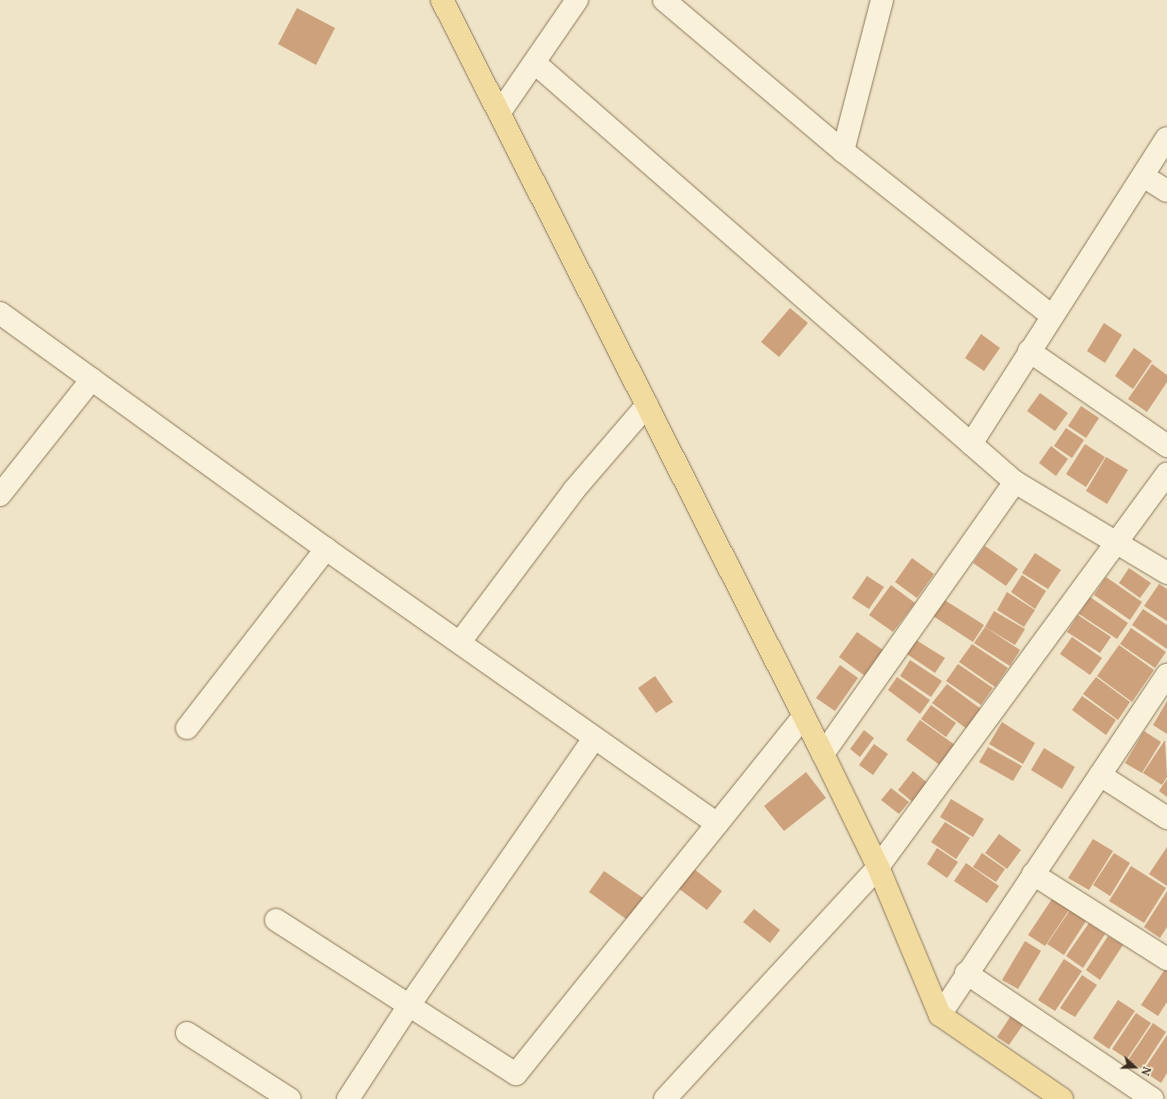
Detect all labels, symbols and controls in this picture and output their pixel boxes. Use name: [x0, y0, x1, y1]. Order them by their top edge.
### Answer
north arrow: [1115, 1047, 1155, 1087]
text: N: [1138, 1065, 1155, 1078]

